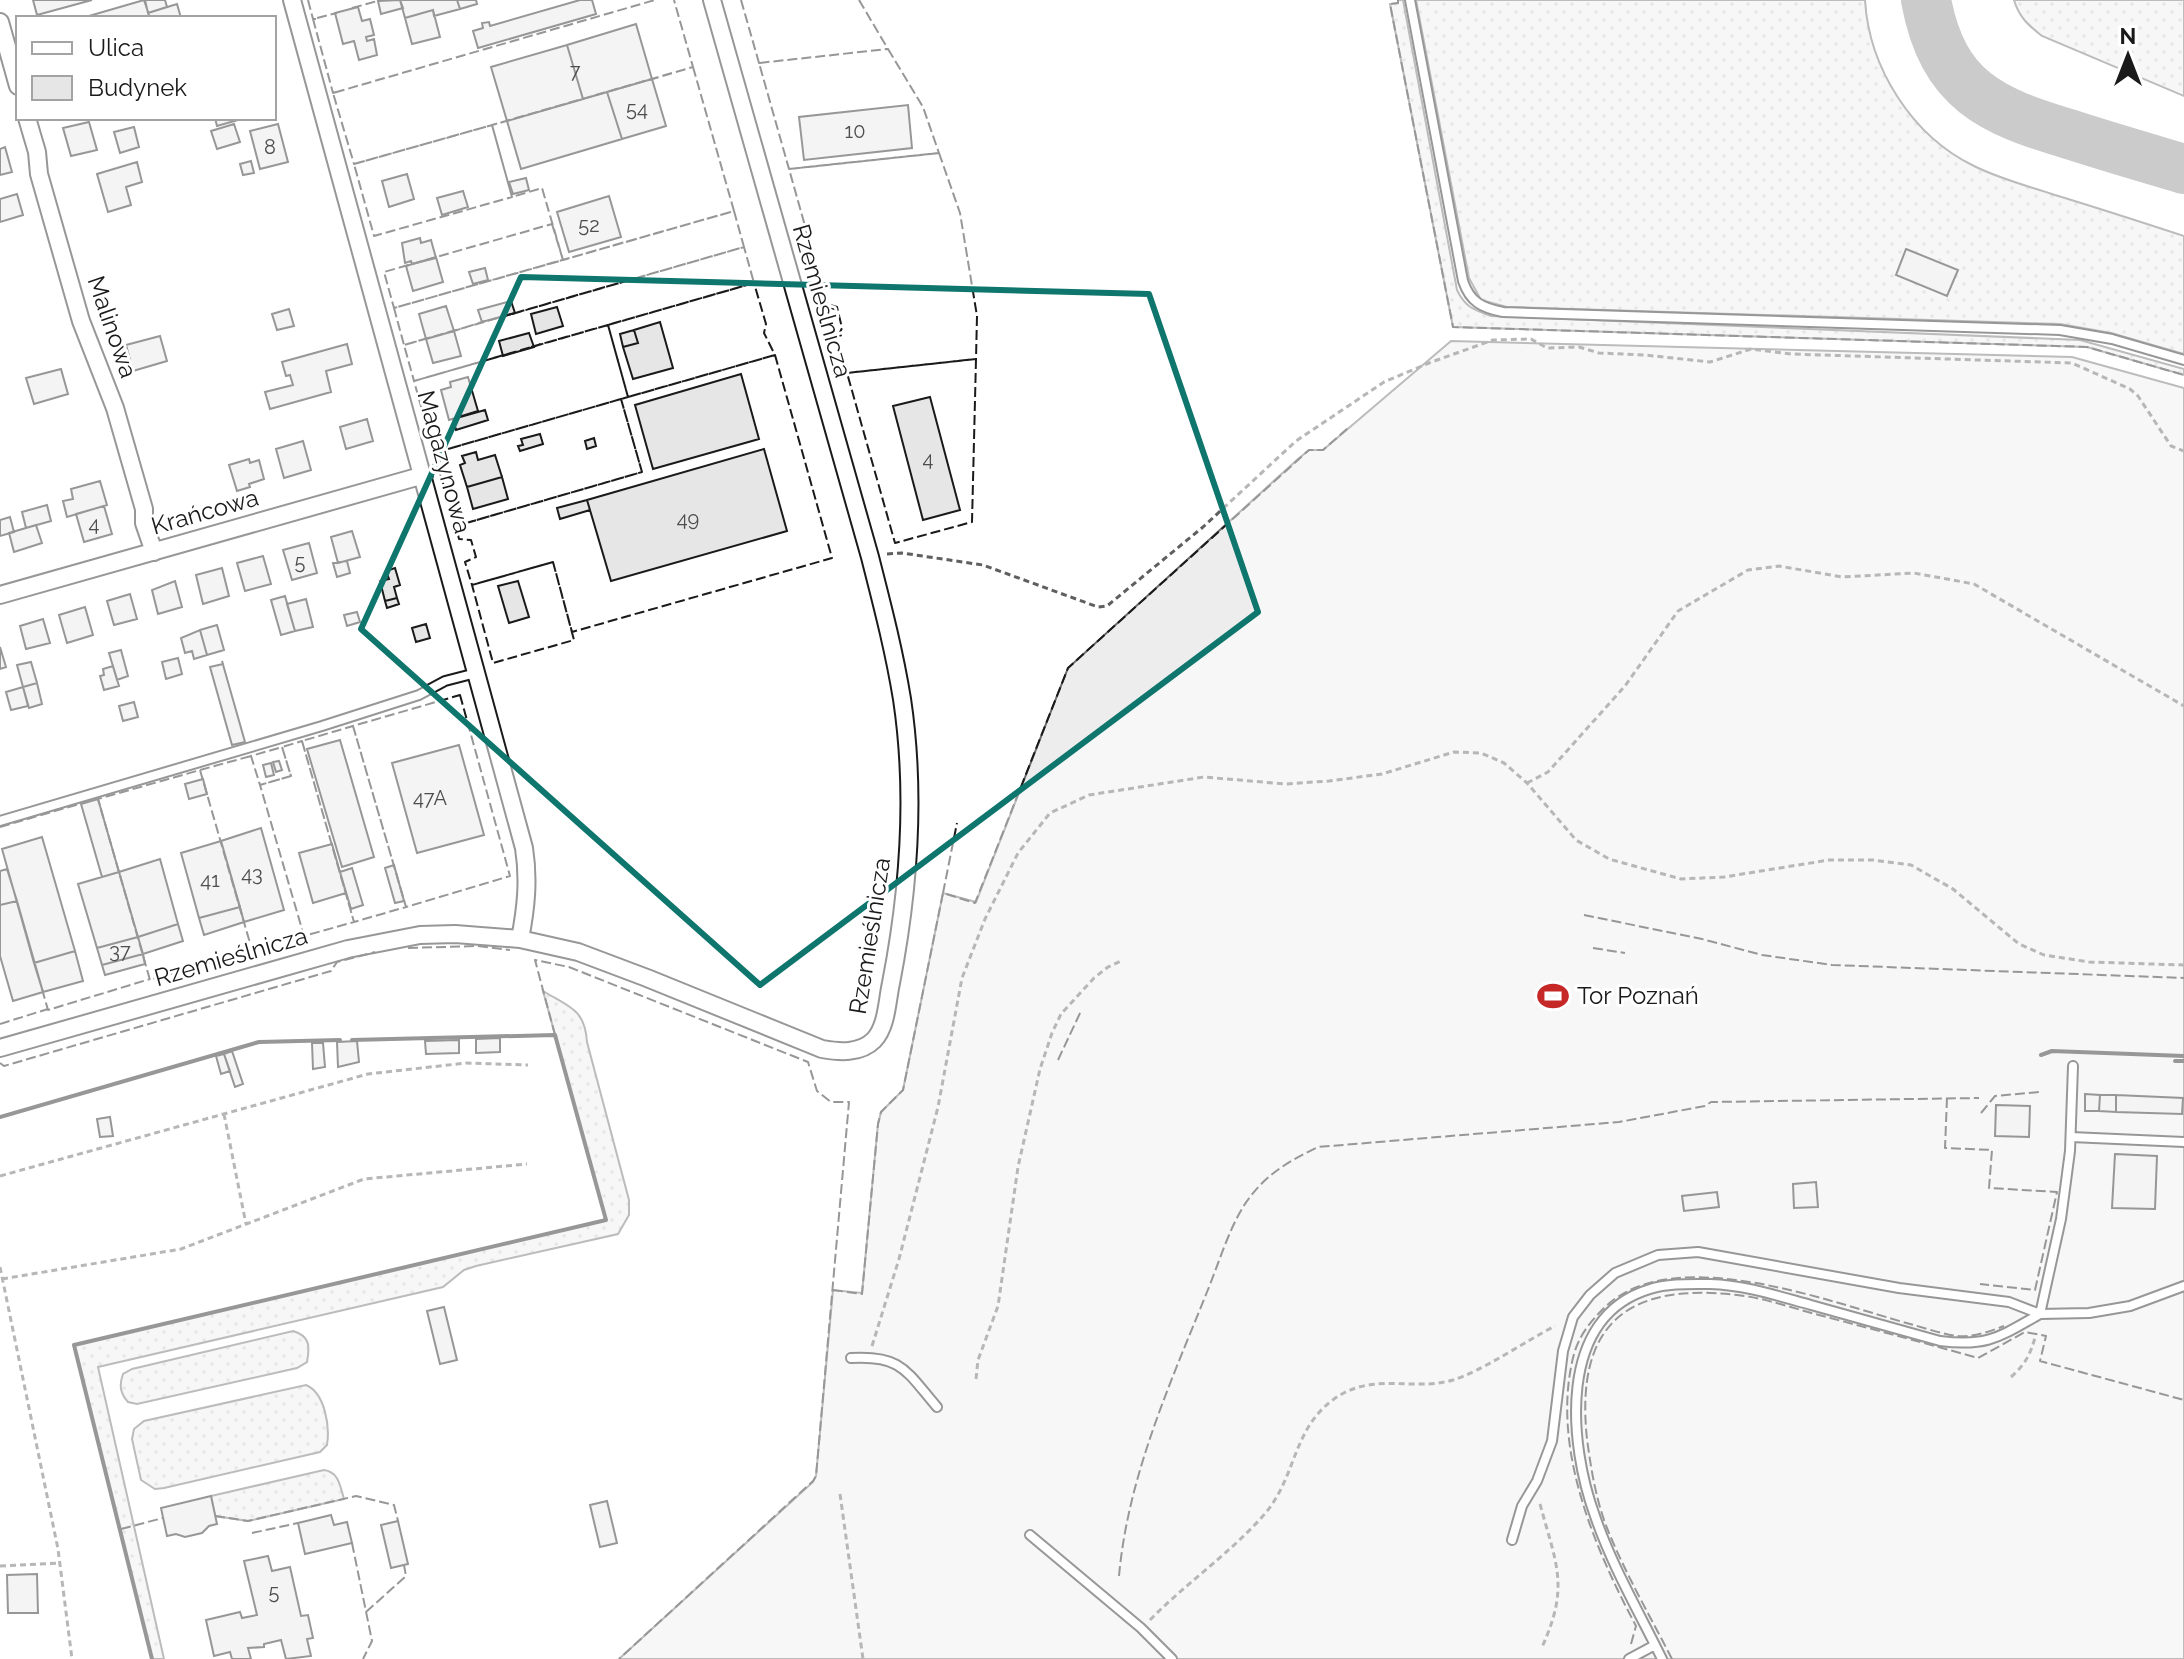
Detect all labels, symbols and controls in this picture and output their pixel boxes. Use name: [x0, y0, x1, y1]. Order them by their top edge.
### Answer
legend: [16, 16, 276, 120]
north arrow: [2088, 16, 2168, 96]
text: N: [2120, 23, 2136, 49]
text: Ulica: [88, 33, 144, 62]
house number: 7: [570, 59, 581, 83]
text: Budynek: [88, 73, 187, 102]
house number: 54: [626, 97, 648, 121]
house number: 10: [845, 119, 865, 143]
house number: 8: [264, 135, 276, 159]
house number: 52: [578, 213, 600, 237]
street label: Rzemieślnicza: [787, 221, 858, 381]
street label: Malinowa: [82, 272, 143, 382]
street label: Magazynowa: [411, 387, 477, 537]
house number: 4: [923, 447, 934, 471]
street label: Krańcowa: [148, 482, 262, 541]
house number: 49: [677, 507, 699, 531]
house number: 4: [89, 512, 100, 536]
house number: 5: [295, 550, 306, 574]
house number: 47A: [413, 786, 448, 810]
street label: Rzemieślnicza: [843, 856, 896, 1016]
house number: 43: [241, 862, 263, 886]
house number: 41: [200, 868, 220, 892]
street label: Rzemieślnicza: [151, 921, 311, 992]
house number: 37: [109, 939, 131, 963]
sports icon: Tor Poznań: [1536, 979, 1570, 1013]
place label: Tor Poznań: [1577, 981, 1699, 1010]
house number: 5: [269, 1580, 280, 1604]

